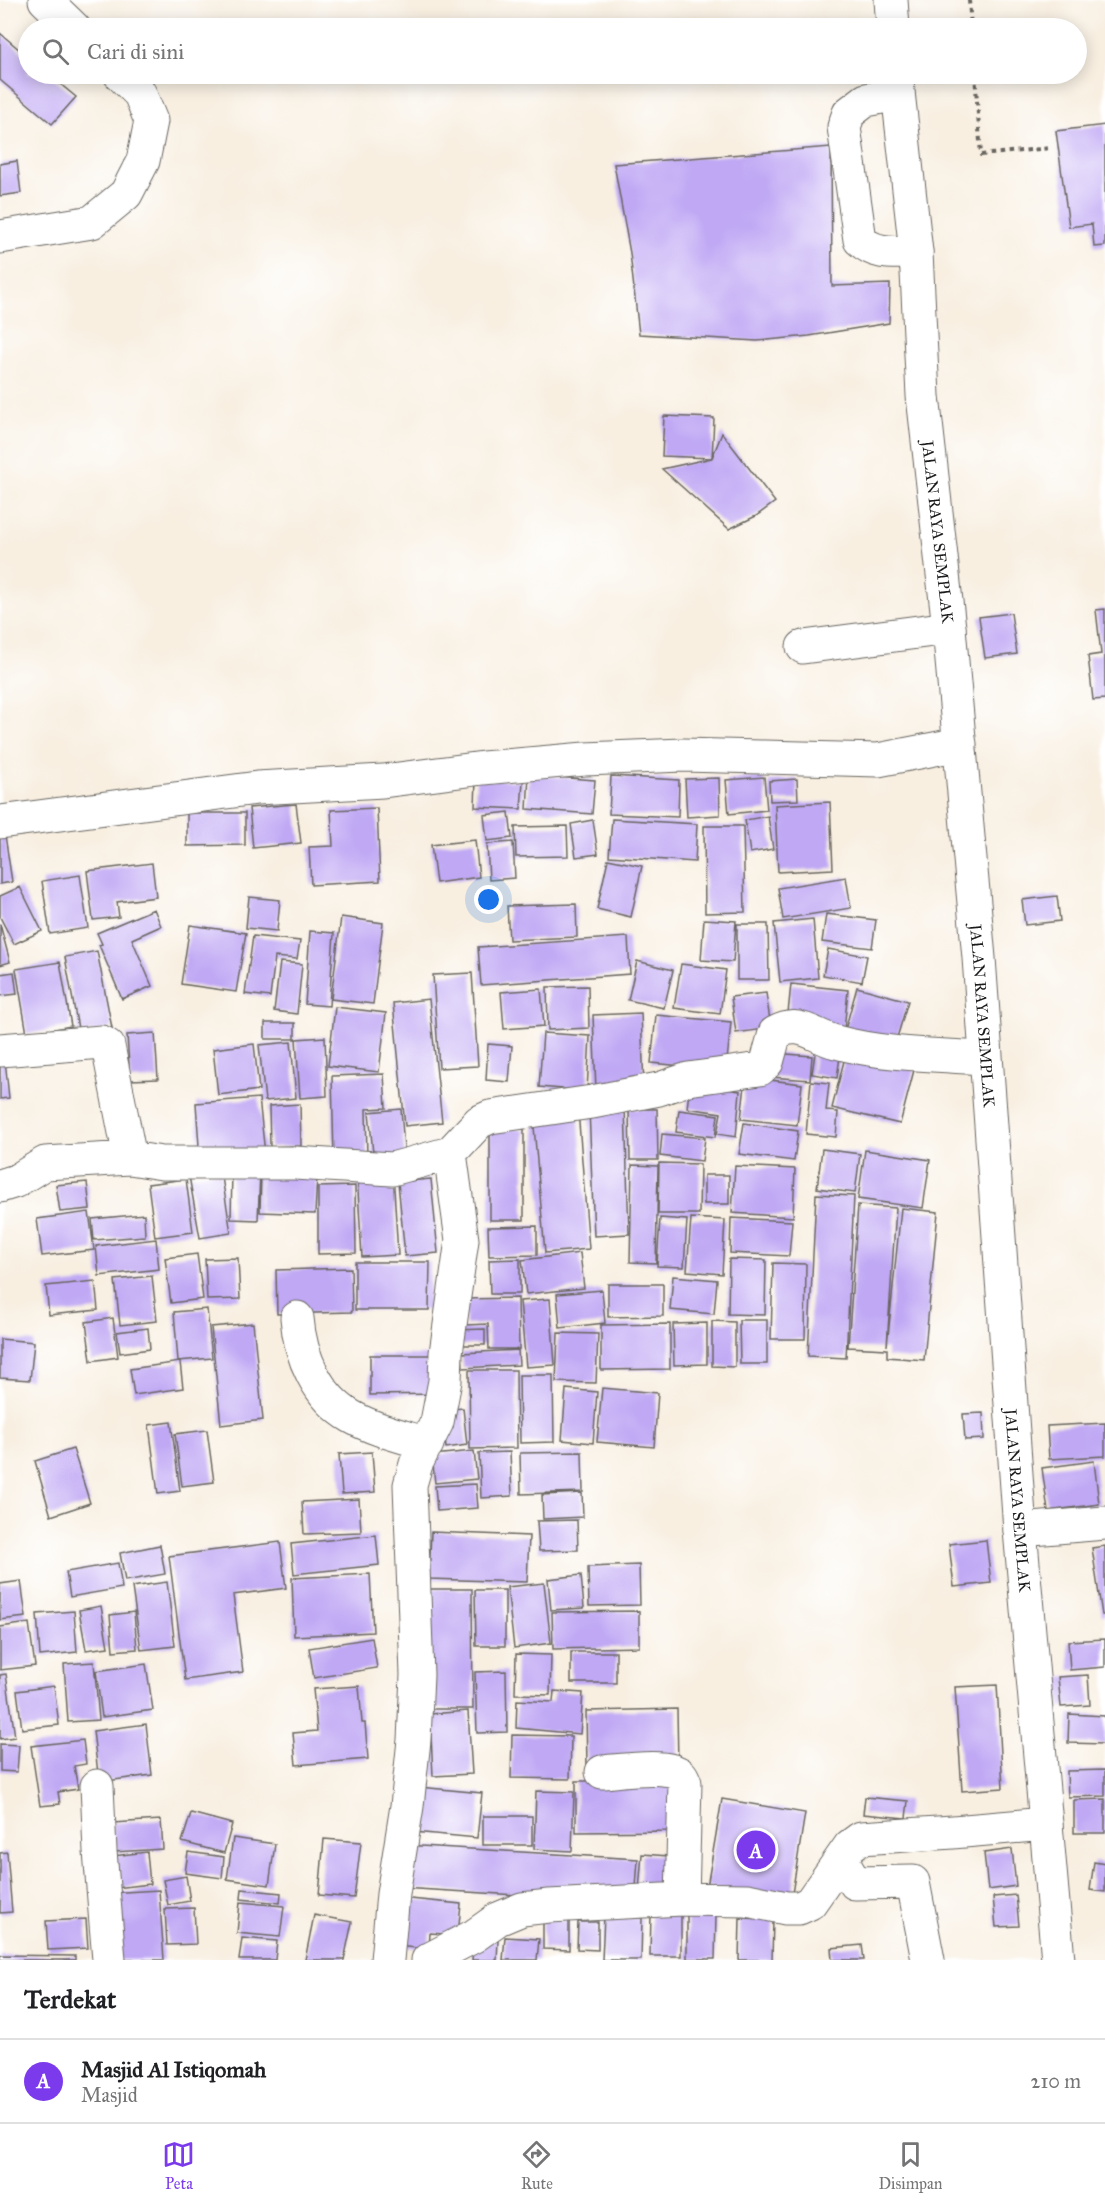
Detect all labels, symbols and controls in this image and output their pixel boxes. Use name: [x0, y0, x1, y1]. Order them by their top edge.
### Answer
search box: [18, 18, 1087, 84]
icon: search: [39, 35, 72, 68]
text: Cari di sini: [87, 38, 184, 65]
street label: JALAN RAYA SEMPLAK: [917, 438, 957, 625]
your location: [474, 885, 503, 914]
street label: JALAN RAYA SEMPLAK: [965, 921, 999, 1109]
street label: JALAN RAYA SEMPLAK: [1000, 1406, 1035, 1594]
pin: A: [736, 1828, 776, 1872]
text: Terdekat: [24, 1983, 116, 2015]
text: Masjid Al Istiqomah: [81, 2056, 266, 2083]
text: A: [37, 2069, 50, 2093]
text: 210 m: [1031, 2069, 1081, 2093]
text: Masjid: [81, 2083, 138, 2107]
tab: Peta: [162, 2138, 195, 2193]
tab: Rute: [520, 2138, 553, 2193]
tab: Disimpan: [878, 2138, 943, 2193]

